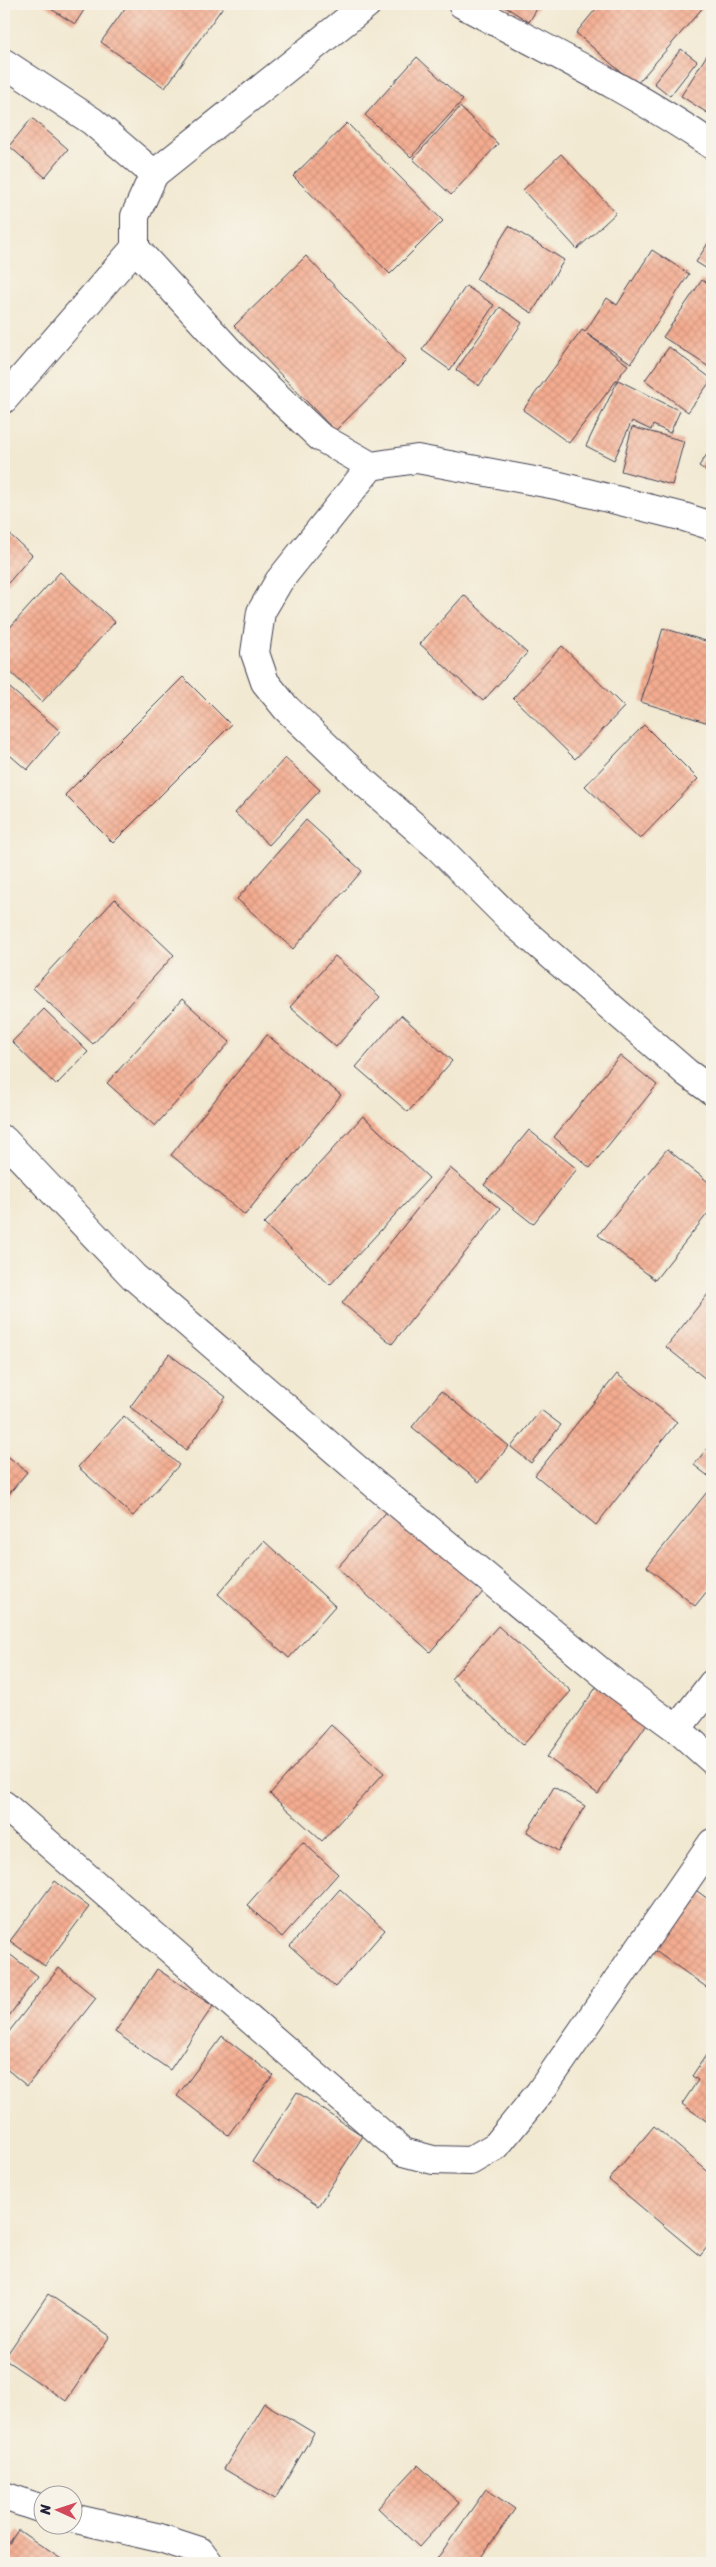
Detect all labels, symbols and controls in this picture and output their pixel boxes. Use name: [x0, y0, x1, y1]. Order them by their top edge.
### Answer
north arrow: [32, 2484, 82, 2534]
text: N: [33, 2504, 58, 2516]

